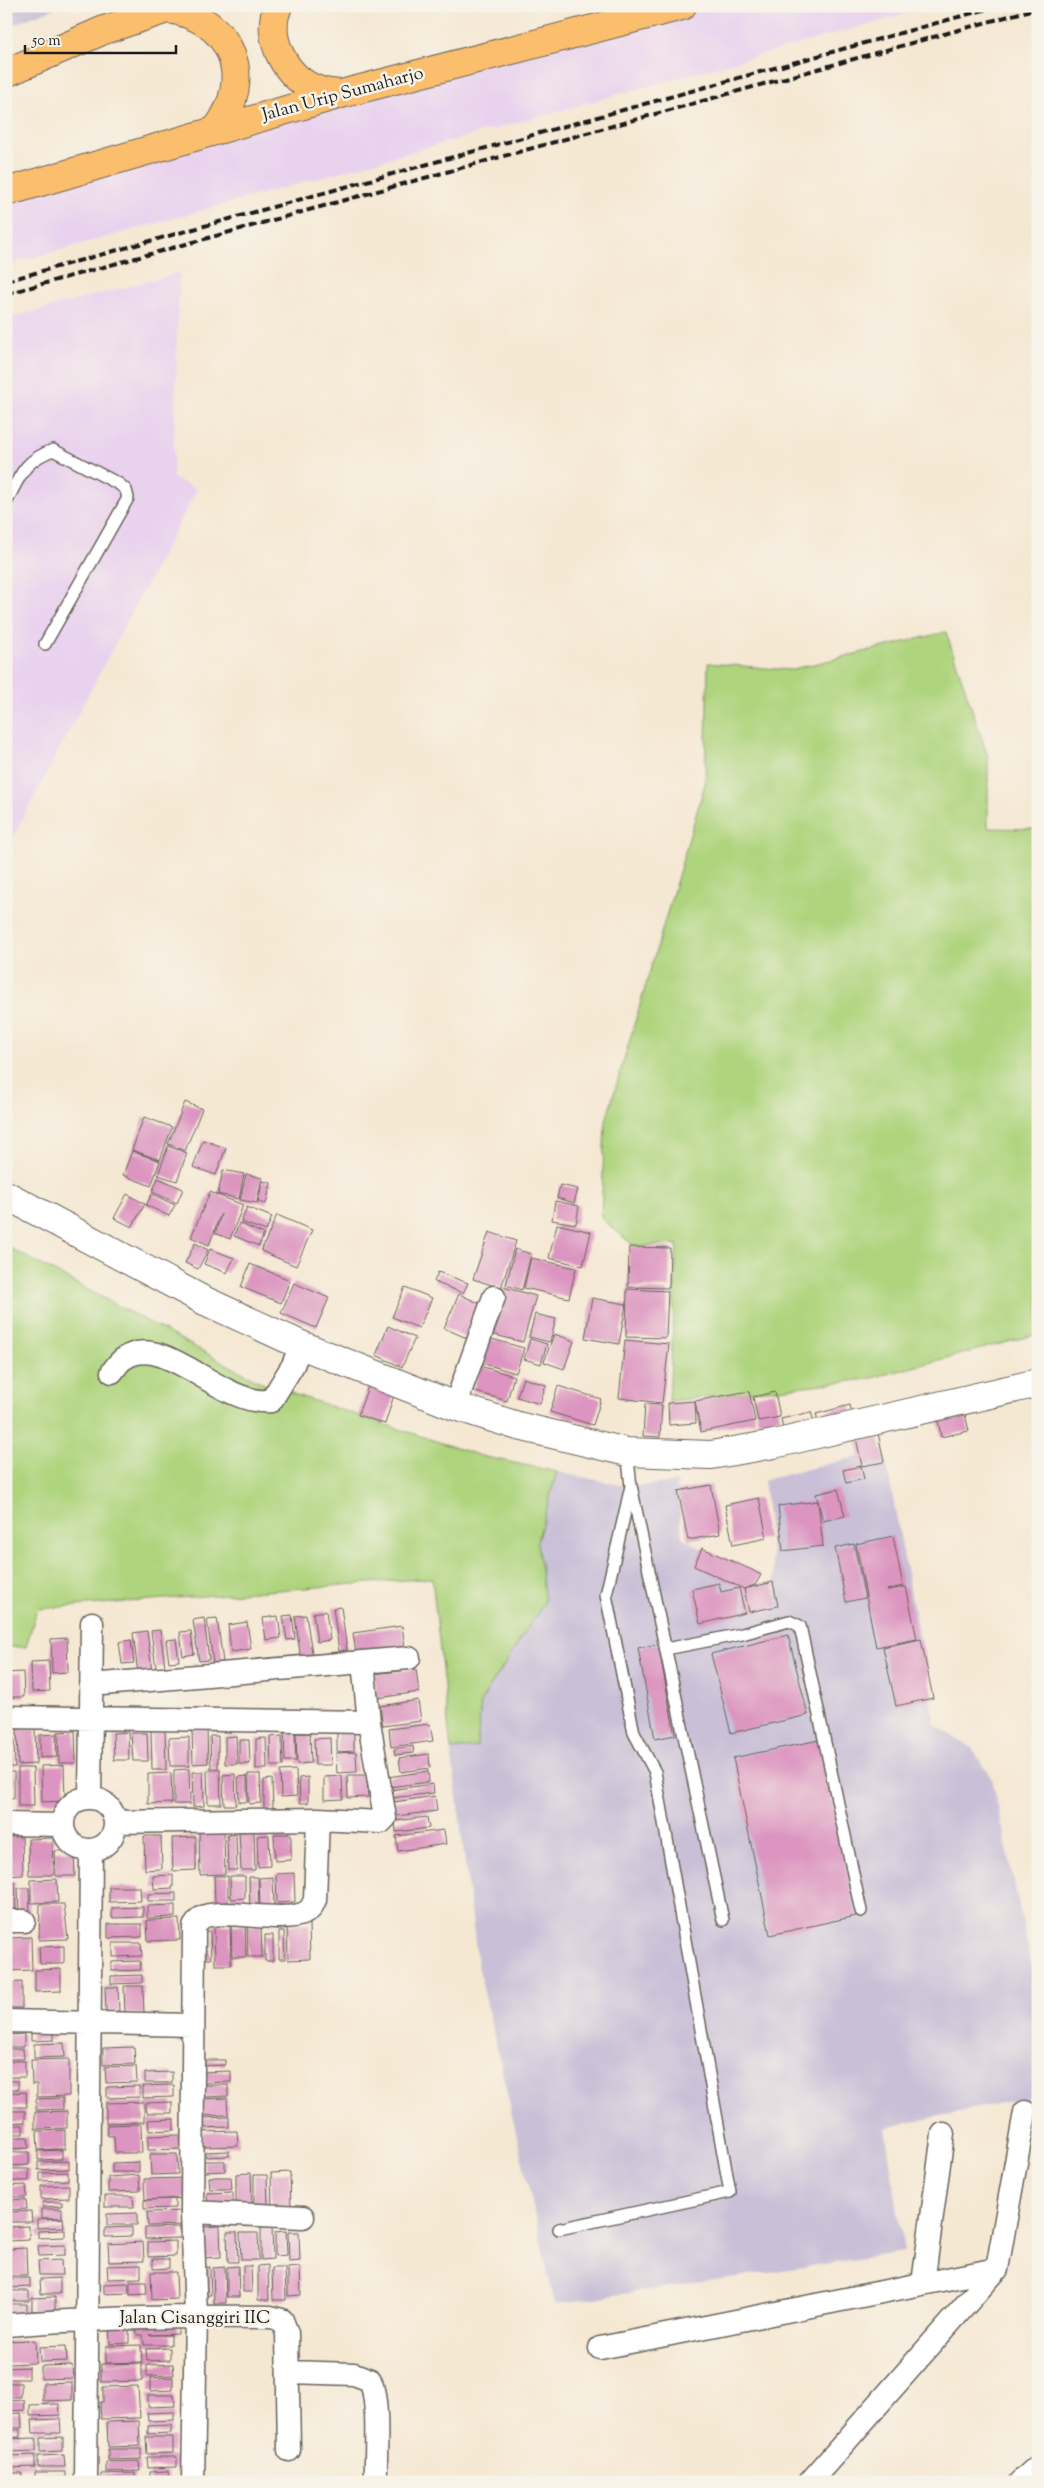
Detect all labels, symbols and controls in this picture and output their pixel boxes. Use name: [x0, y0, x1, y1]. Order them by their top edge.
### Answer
scale bar: [25, 22, 176, 54]
text: 50 m: [31, 31, 61, 52]
street label: Jalan Urip Sumaharjo: [258, 61, 427, 129]
street label: Jalan Cisanggiri IIC: [118, 2306, 271, 2332]

